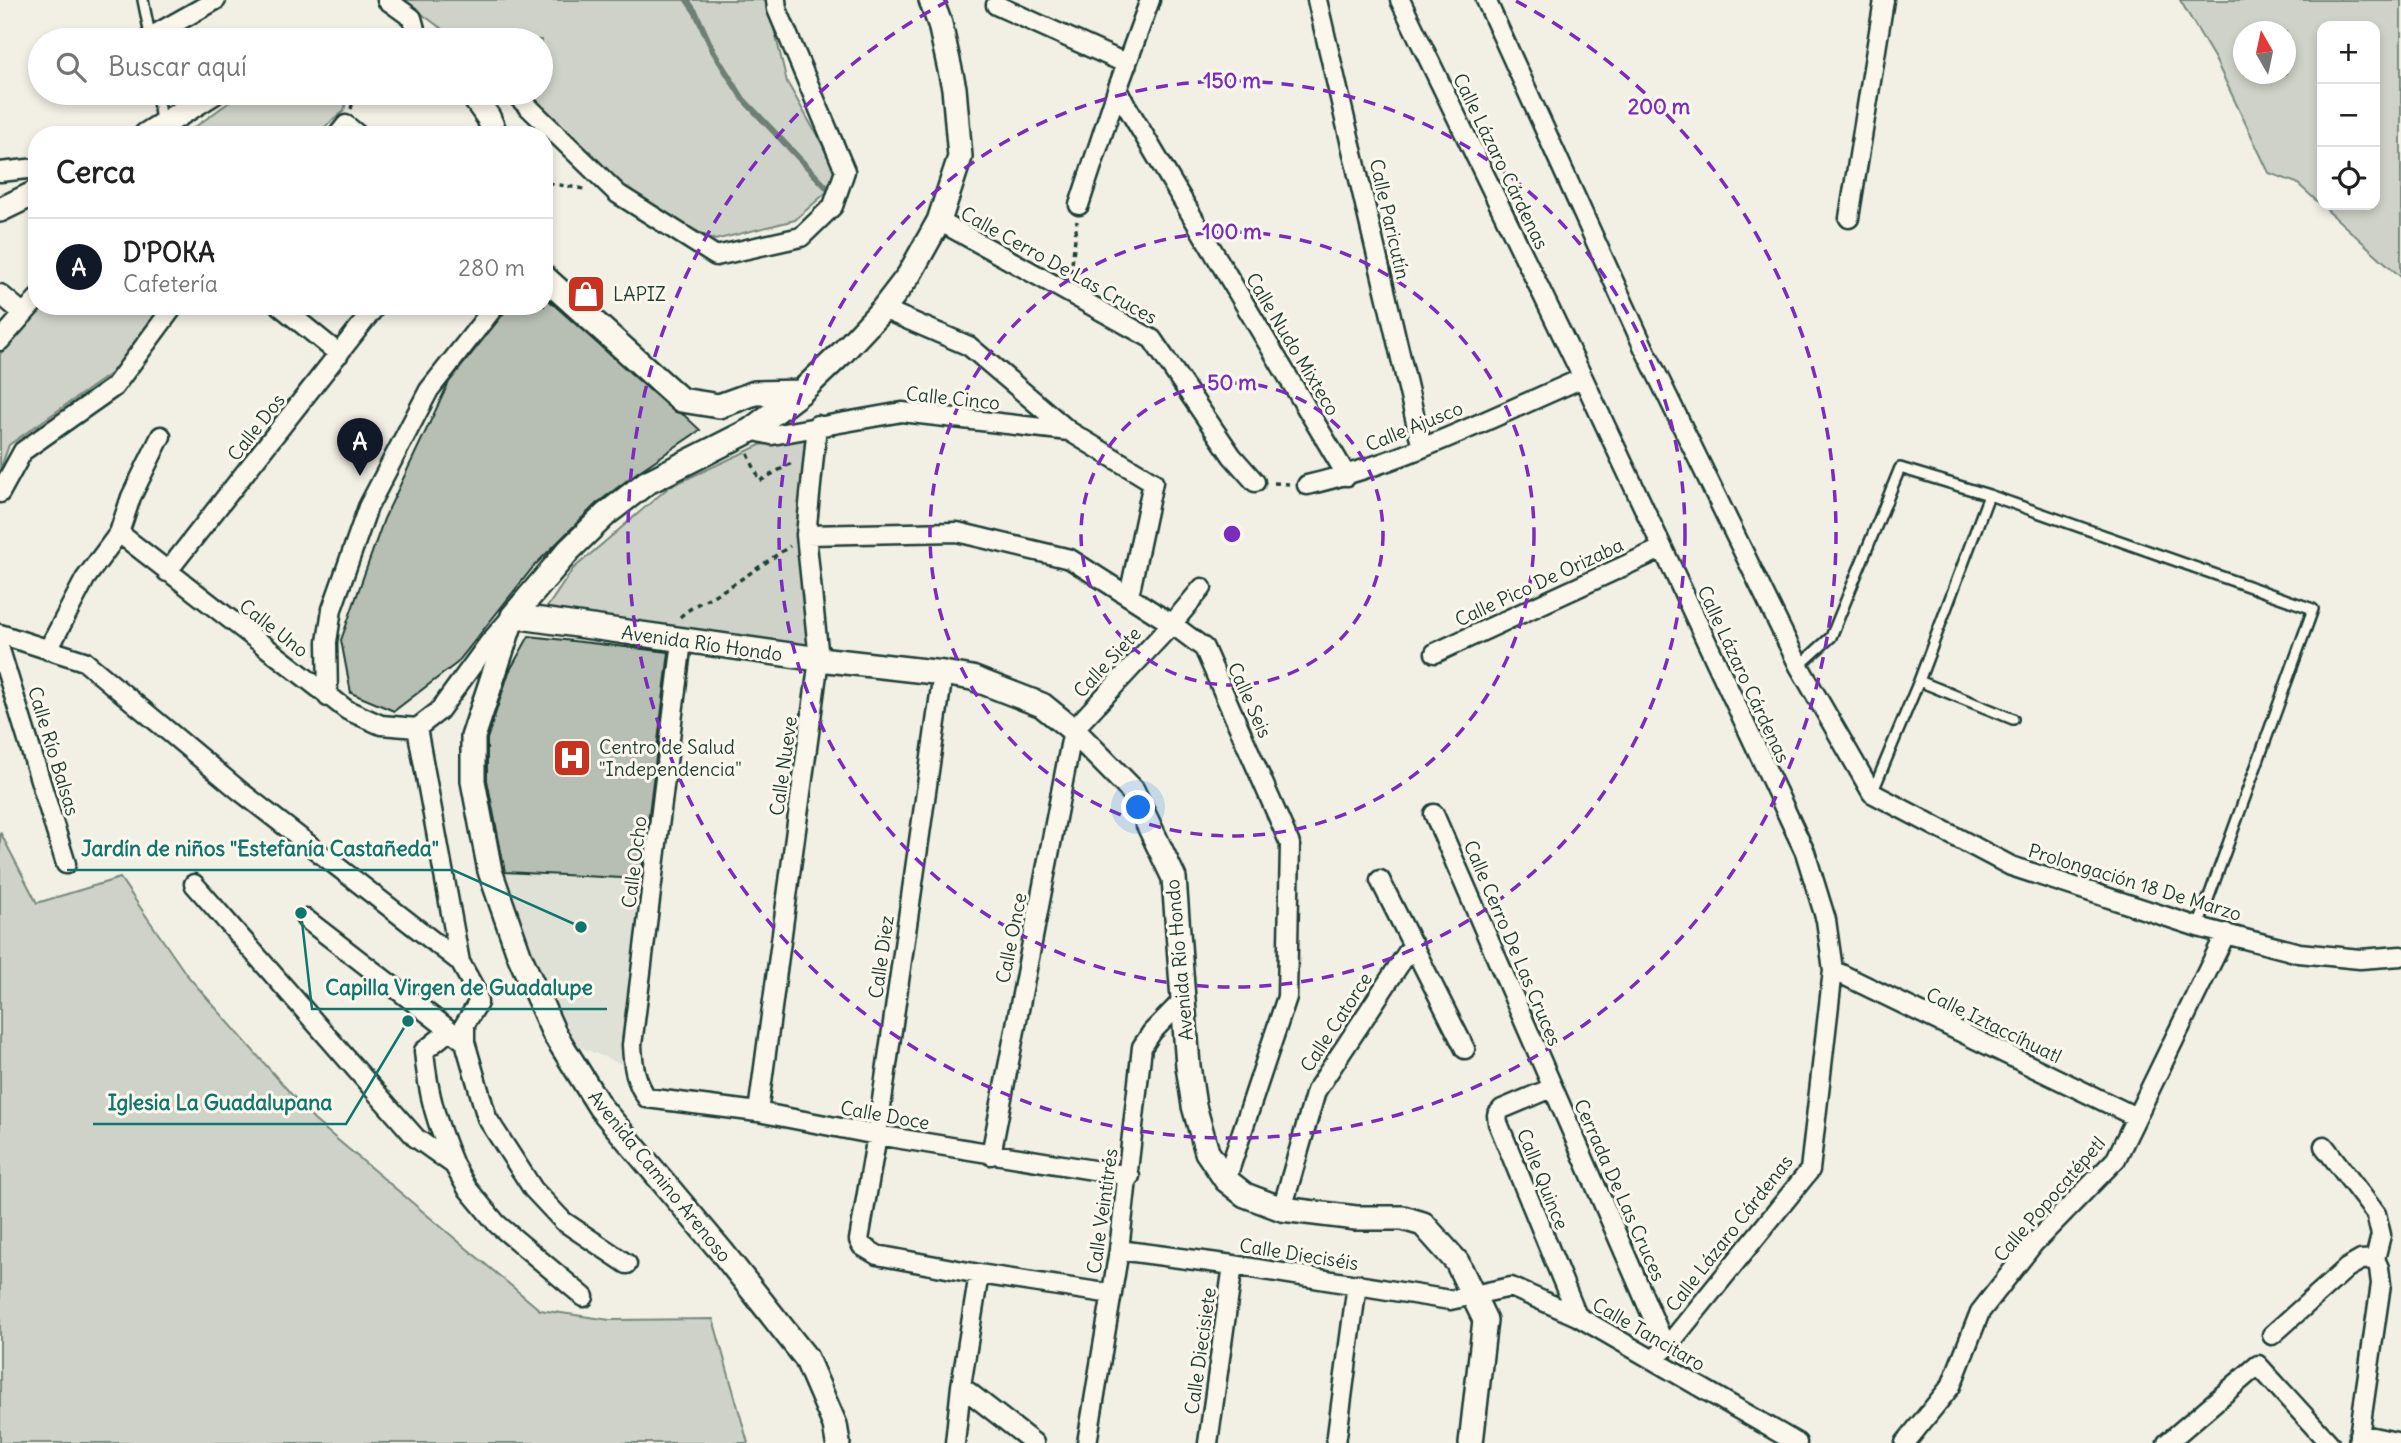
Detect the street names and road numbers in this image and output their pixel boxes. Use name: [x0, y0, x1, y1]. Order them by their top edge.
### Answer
street label: Calle Lázaro Cárdenas: [1448, 69, 1554, 253]
street label: Calle Paricutín: [1365, 157, 1415, 281]
street label: Calle Cerro De Las Cruces: [957, 201, 1161, 329]
street label: Calle Nudo Mixteco: [1241, 268, 1345, 420]
street label: Calle Cinco: [905, 381, 1001, 415]
street label: Calle Dos: [222, 388, 290, 466]
street label: Calle Ajusco: [1362, 396, 1466, 456]
street label: Calle Pico De Orizaba: [1451, 532, 1627, 632]
street label: Calle Lázaro Cárdenas: [1692, 582, 1796, 766]
street label: Calle Uno: [235, 594, 313, 662]
street label: Avenida Río Hondo: [620, 620, 784, 666]
street label: Calle Siete: [1068, 622, 1146, 702]
street label: Calle Seis: [1223, 658, 1277, 742]
street label: Calle Río Balsas: [23, 684, 85, 818]
street label: Calle Nueve: [764, 715, 802, 817]
street label: Calle Ocho: [616, 815, 652, 909]
street label: Calle Cerro De Las Cruces: [1459, 837, 1567, 1049]
street label: Prolongación 18 De Marzo: [2025, 838, 2245, 926]
street label: Avenida Río Hondo: [1160, 878, 1198, 1042]
street label: Calle Once: [990, 891, 1032, 985]
street label: Calle Diez: [863, 914, 899, 1000]
street label: Calle Catorce: [1295, 968, 1377, 1076]
street label: Calle Iztaccíhuatl: [1922, 982, 2066, 1068]
street label: Avenida Camino Arenoso: [583, 1085, 737, 1267]
street label: Calle Doce: [838, 1095, 932, 1135]
street label: Cerrada De Las Cruces: [1569, 1095, 1671, 1285]
street label: Calle Quince: [1512, 1125, 1574, 1233]
street label: Calle Popocatépetl: [1988, 1131, 2110, 1267]
street label: Calle Veintitrés: [1081, 1147, 1123, 1275]
street label: Calle Lázaro Cárdenas: [1660, 1150, 1798, 1316]
street label: Calle Dieciséis: [1238, 1233, 1360, 1275]
street label: Calle Diecisiete: [1179, 1286, 1221, 1416]
street label: Calle Tancitaro: [1588, 1292, 1710, 1376]

